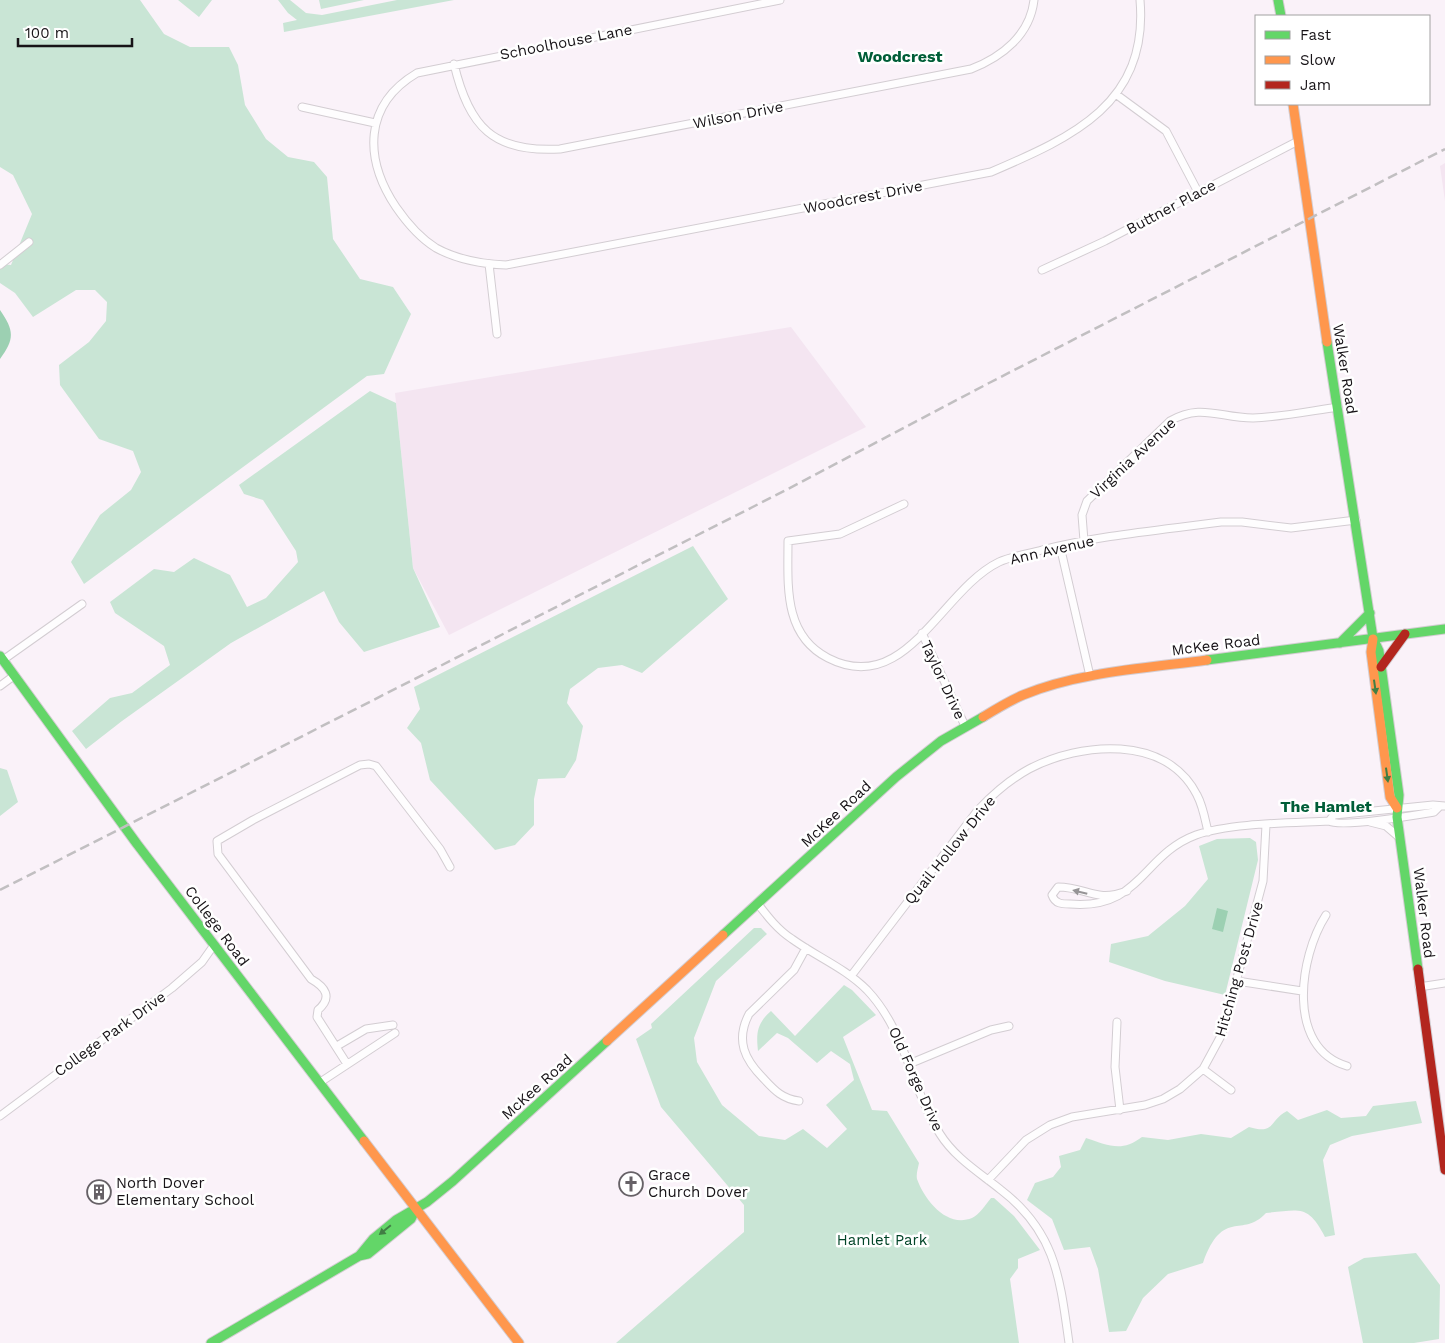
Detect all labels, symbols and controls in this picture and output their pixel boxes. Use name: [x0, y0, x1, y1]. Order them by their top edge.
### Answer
scale bar: [18, 15, 131, 47]
legend: [1255, 15, 1430, 105]
street label: Schoolhouse Lane: [498, 20, 634, 64]
text: 100 m: [25, 24, 69, 42]
text: Fast: [1300, 26, 1332, 44]
district label: Woodcrest: [858, 47, 942, 66]
text: Slow: [1300, 51, 1336, 69]
text: Jam: [1300, 76, 1331, 94]
street label: Wilson Drive: [691, 97, 785, 133]
street label: Buttner Place: [1123, 176, 1219, 238]
street label: Woodcrest Drive: [802, 177, 924, 217]
street label: Walker Road: [1329, 323, 1361, 415]
street label: Virginia Avenue: [1086, 414, 1180, 502]
street label: Ann Avenue: [1008, 532, 1096, 568]
street label: McKee Road: [1171, 631, 1261, 659]
street label: Taylor Drive: [917, 638, 969, 722]
one-way arrow: [1371, 679, 1379, 695]
one-way arrow: [1383, 767, 1391, 783]
street label: McKee Road: [797, 777, 875, 851]
street label: Quail Hollow Drive: [901, 792, 999, 908]
district label: The Hamlet: [1280, 797, 1372, 816]
street label: Walker Road: [1410, 867, 1438, 959]
street label: College Road: [181, 882, 253, 970]
one-way arrow: [1073, 888, 1088, 896]
street label: Hitching Post Drive: [1211, 899, 1267, 1039]
street label: College Park Drive: [51, 988, 169, 1080]
street label: Old Forge Drive: [885, 1024, 947, 1134]
street label: McKee Road: [498, 1050, 576, 1124]
place label: Grace Church Dover: [648, 1166, 748, 1201]
church icon: Grace Church Dover: [618, 1171, 644, 1197]
place label: North Dover Elementary School: [116, 1174, 255, 1209]
building icon: North Dover Elementary School: [86, 1179, 112, 1205]
one-way arrow: [379, 1224, 392, 1235]
park label: Hamlet Park: [837, 1231, 928, 1249]

